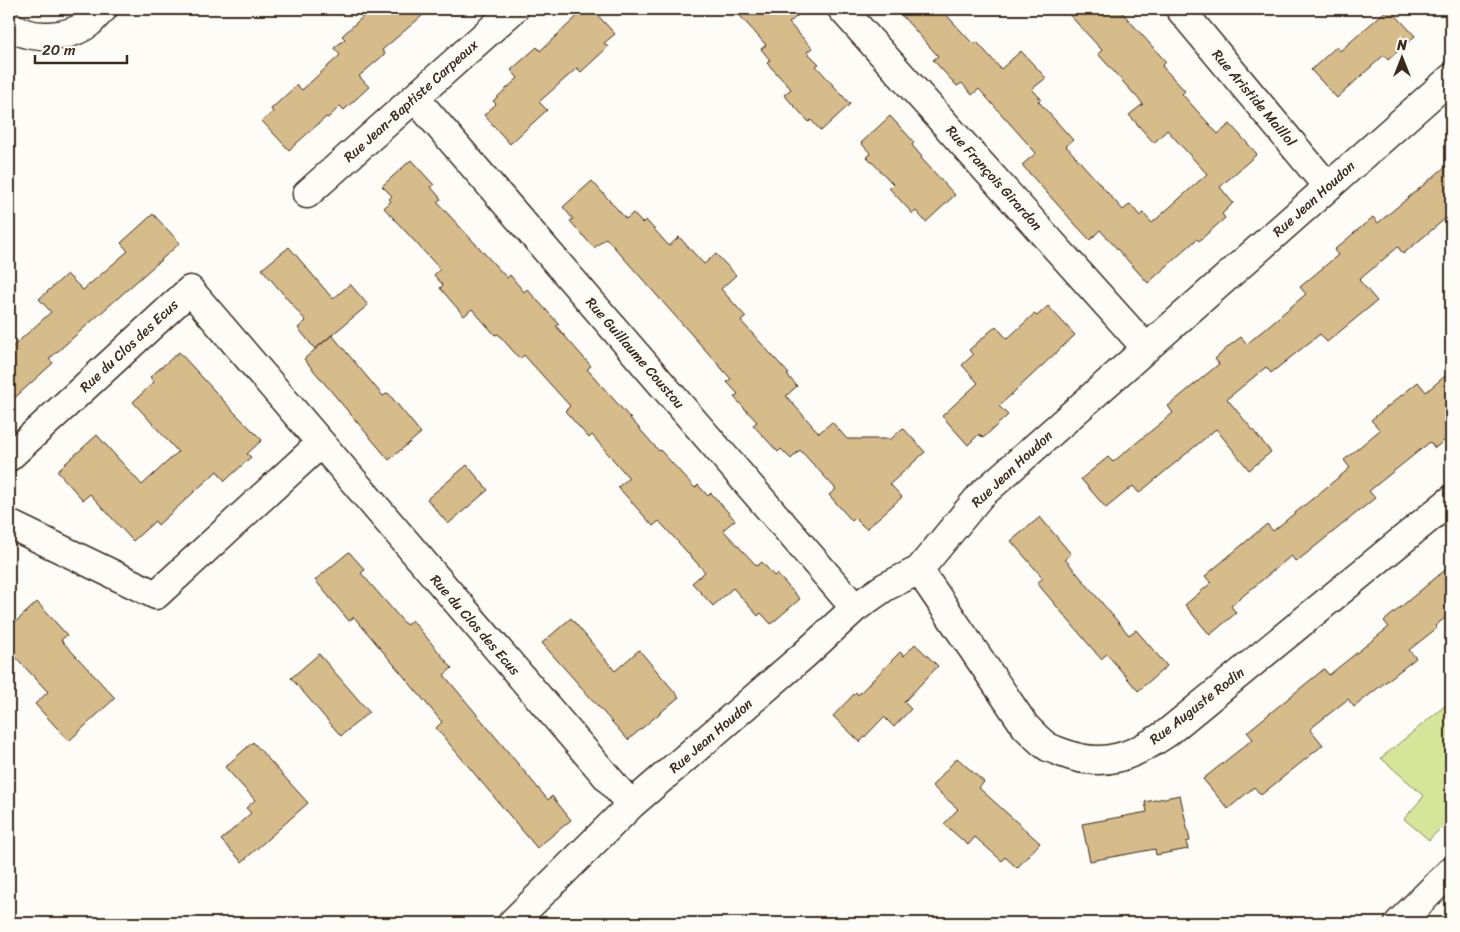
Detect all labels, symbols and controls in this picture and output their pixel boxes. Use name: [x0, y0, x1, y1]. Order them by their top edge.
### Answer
scale bar: [35, 32, 128, 64]
north arrow: [1378, 32, 1428, 82]
street label: Rue Jean-Baptiste Carpeaux: [338, 33, 485, 169]
text: N: [1396, 33, 1407, 58]
text: 20 m: [42, 37, 76, 63]
street label: Rue Aristide Maillol: [1205, 44, 1303, 153]
street label: Rue François Girardon: [939, 119, 1049, 237]
street label: Rue Jean Houdon: [1267, 154, 1362, 243]
street label: Rue Guillaume Coustou: [579, 291, 691, 415]
street label: Rue du Clos des Ecus: [74, 293, 185, 399]
street label: Rue Jean Houdon: [965, 424, 1059, 514]
street label: Rue du Clos des Ecus: [424, 569, 527, 682]
street label: Rue Auguste Rodin: [1144, 660, 1250, 751]
street label: Rue Jean Houdon: [663, 692, 759, 780]

